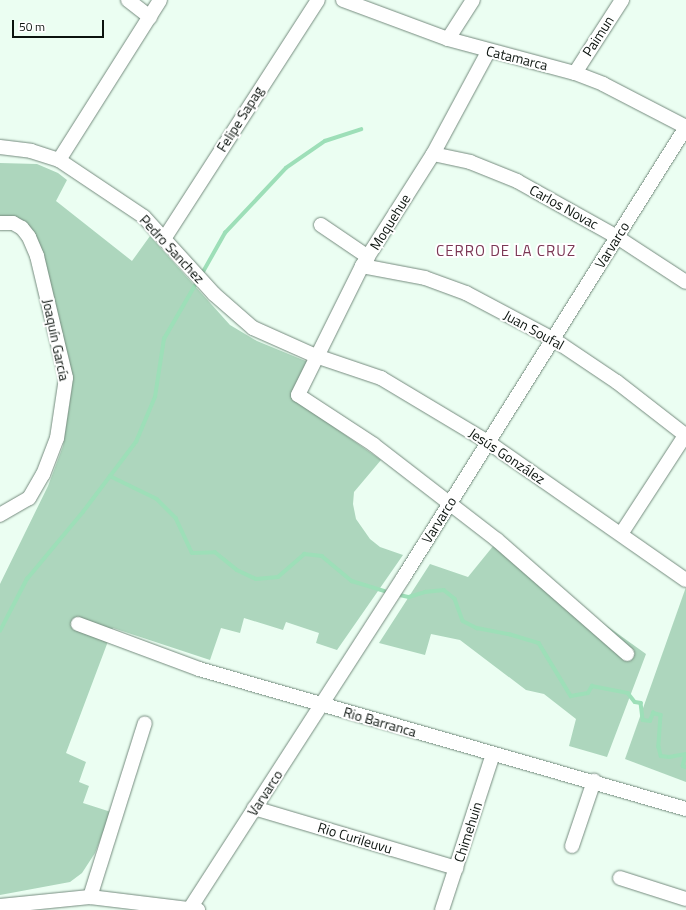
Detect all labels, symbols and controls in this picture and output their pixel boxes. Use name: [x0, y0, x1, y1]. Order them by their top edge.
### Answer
scale bar: [14, 12, 106, 38]
street label: Paimun: [579, 13, 617, 59]
text: 50 m: [19, 17, 45, 36]
street label: Catamarca: [484, 42, 550, 74]
street label: Felipe Sapag: [213, 83, 267, 155]
street label: Carlos Novac: [527, 181, 601, 233]
street label: Moquehue: [366, 191, 414, 253]
street label: Pedro Sanchez: [136, 211, 208, 287]
street label: Varvarco: [591, 219, 633, 271]
district label: CERRO DE LA CRUZ: [436, 242, 576, 260]
street label: Joaquín García: [39, 297, 73, 383]
street label: Juan Soufal: [501, 307, 567, 353]
street label: Jesús González: [466, 424, 548, 488]
street label: Varvarco: [418, 494, 460, 546]
street label: Rio Barranca: [342, 704, 418, 740]
street label: Varvarco: [244, 767, 286, 819]
street label: Chimehuin: [450, 800, 486, 864]
street label: Rio Curileuvu: [316, 819, 394, 857]

